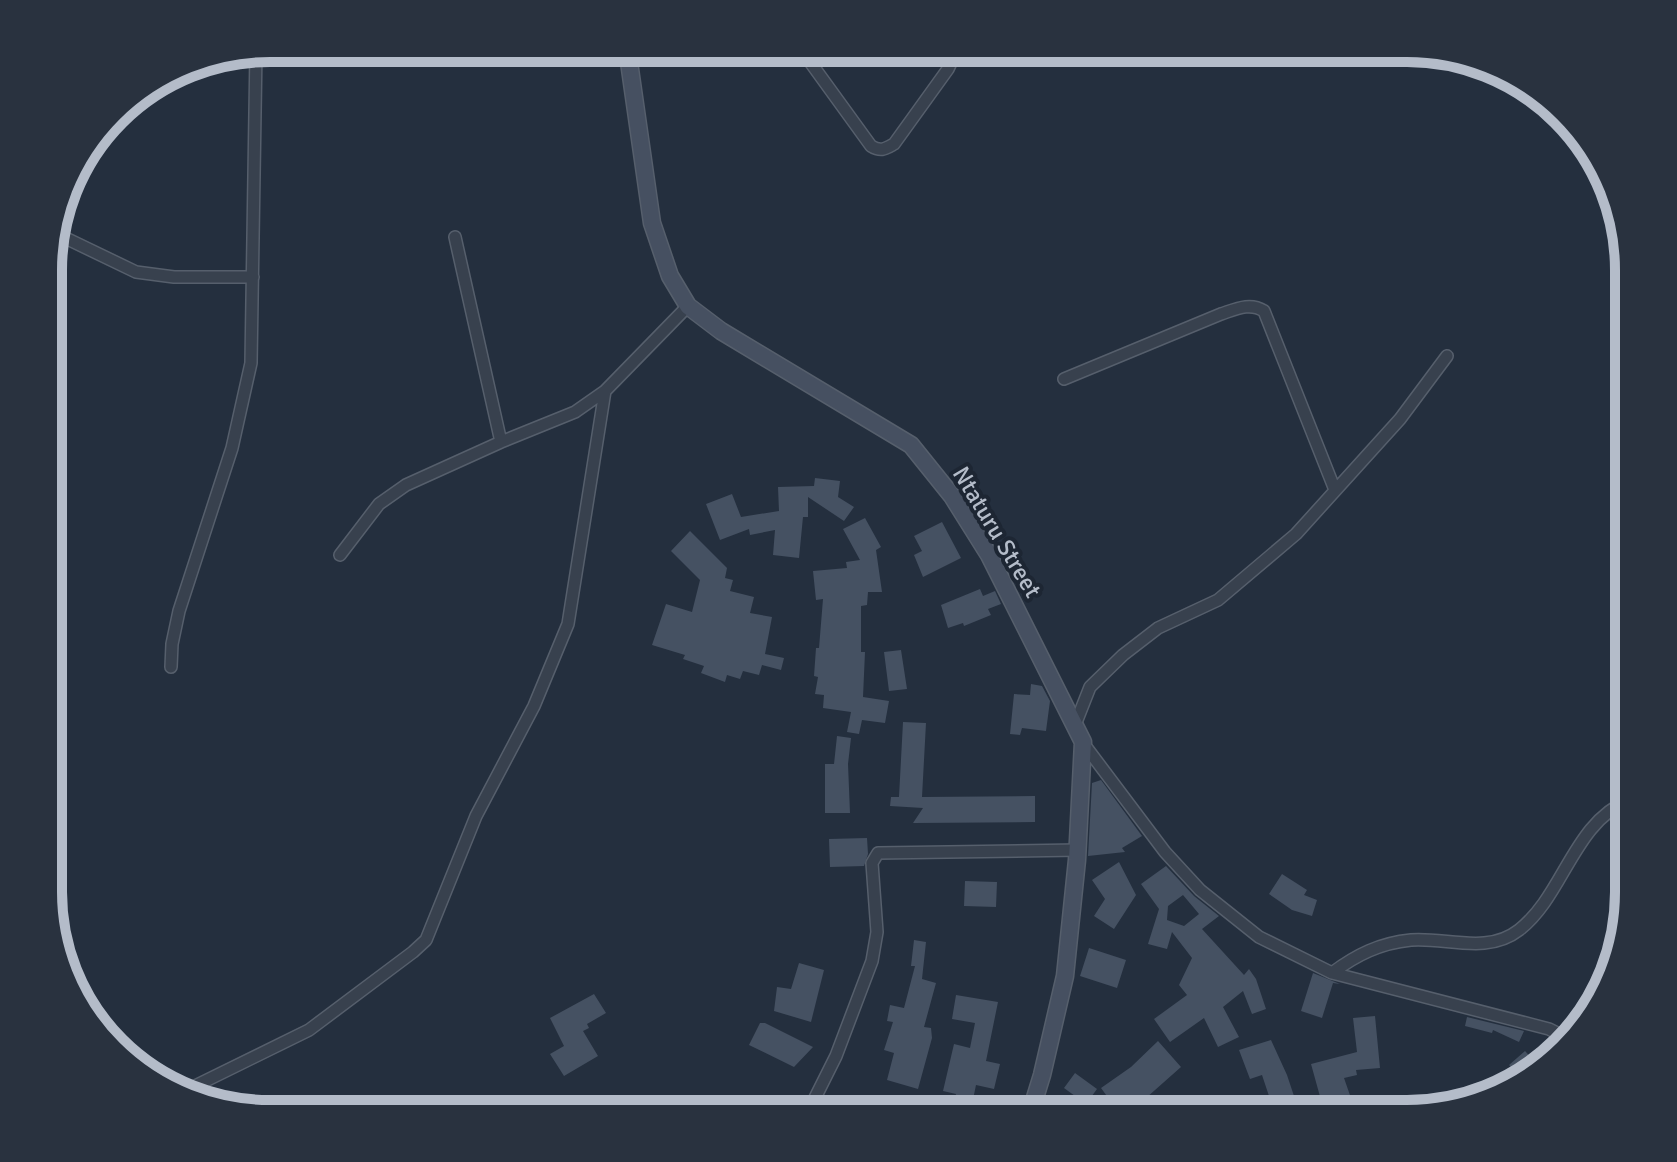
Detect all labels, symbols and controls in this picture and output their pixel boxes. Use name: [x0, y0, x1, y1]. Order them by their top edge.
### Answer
street label: Ntaturu Street: [946, 461, 1048, 603]

